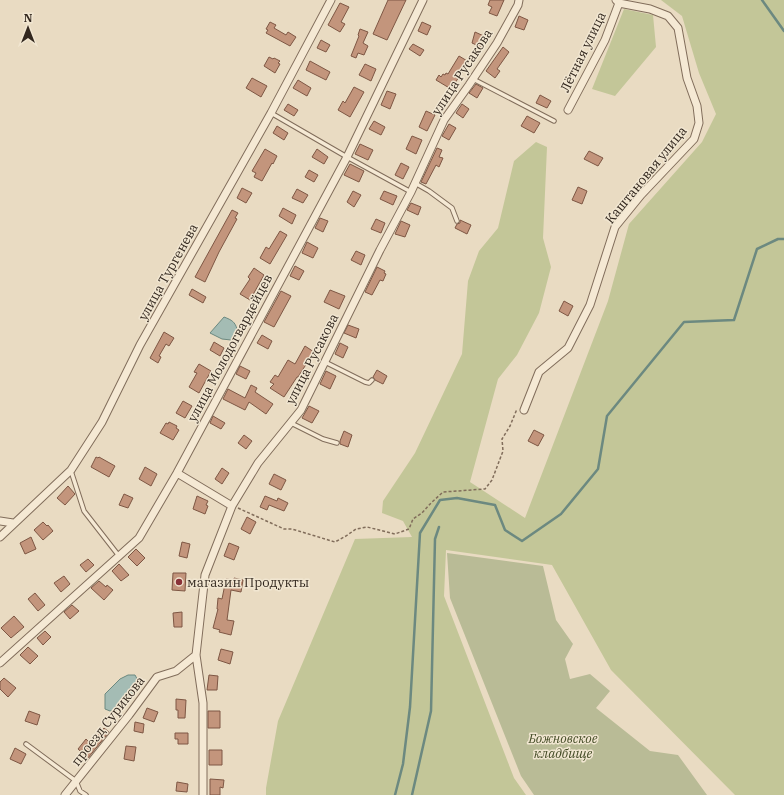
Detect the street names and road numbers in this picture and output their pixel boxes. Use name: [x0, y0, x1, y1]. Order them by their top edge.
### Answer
street label: Лётная улица: [556, 9, 610, 95]
street label: улица Русакова: [428, 26, 496, 118]
street label: Каштановая улица: [601, 123, 691, 227]
street label: улица Тургенева: [134, 221, 202, 323]
street label: улица Молодогвардейцев: [184, 271, 276, 425]
street label: улица Русакова: [282, 311, 342, 407]
street label: проезд Сурикова: [68, 673, 148, 769]

